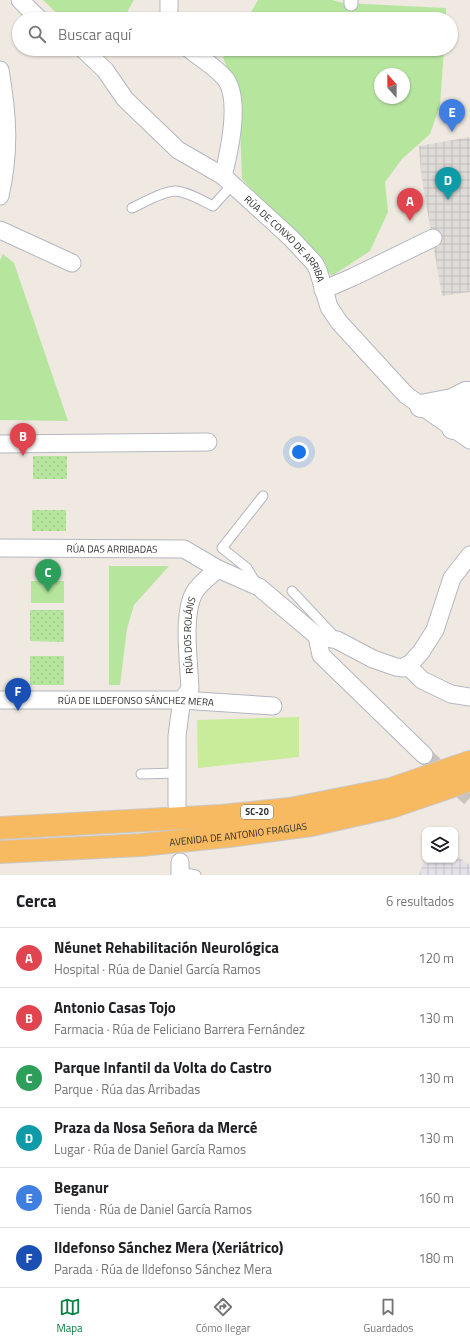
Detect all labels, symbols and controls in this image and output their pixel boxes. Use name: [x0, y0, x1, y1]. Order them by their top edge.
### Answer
search box: [12, 12, 458, 56]
icon: search: [26, 23, 48, 45]
text: Buscar aquí: [58, 23, 131, 46]
north arrow: [374, 68, 410, 104]
pin: E: [439, 99, 465, 132]
pin: D: [435, 167, 461, 200]
pin: A: [397, 188, 423, 221]
street label: RÚA DE CONXO DE ARRIBA: [241, 192, 328, 284]
pin: B: [10, 423, 36, 456]
your location: [289, 442, 309, 462]
street label: RÚA DAS ARRIBADAS: [66, 541, 158, 557]
pin: C: [35, 559, 61, 592]
street label: RÚA DOS ROLÁNS: [180, 595, 200, 674]
pin: F: [5, 678, 31, 711]
street label: RÚA DE ILDEFONSO SÁNCHEZ MERA: [58, 693, 215, 710]
road number: SC-20: [241, 805, 273, 819]
street label: AVENIDA DE ANTONIO FRAGUAS: [169, 819, 308, 850]
map controls: [422, 827, 458, 863]
button: layers: [422, 827, 458, 863]
text: Cerca: [16, 888, 56, 914]
text: 6 resultados: [386, 891, 454, 911]
text: Néunet Rehabilitación Neurológica: [54, 936, 279, 959]
text: A: [25, 948, 33, 968]
text: 120 m: [418, 948, 454, 968]
text: Hospital · Rúa de Daniel García Ramos: [54, 959, 261, 979]
text: Antonio Casas Tojo: [54, 996, 176, 1019]
text: B: [25, 1008, 33, 1028]
text: 130 m: [418, 1008, 454, 1028]
text: Farmacia · Rúa de Feliciano Barrera Fernández: [54, 1019, 305, 1039]
text: Parque Infantil da Volta do Castro: [54, 1056, 272, 1079]
text: C: [25, 1068, 33, 1088]
text: 130 m: [418, 1068, 454, 1088]
text: Parque · Rúa das Arribadas: [54, 1079, 200, 1099]
text: Praza da Nosa Señora da Mercé: [54, 1116, 258, 1139]
text: D: [25, 1128, 33, 1148]
text: 130 m: [418, 1128, 454, 1148]
text: Lugar · Rúa de Daniel García Ramos: [54, 1139, 246, 1159]
text: Beganur: [54, 1176, 109, 1199]
text: E: [25, 1188, 33, 1208]
text: 160 m: [418, 1188, 454, 1208]
text: Tienda · Rúa de Daniel García Ramos: [54, 1199, 252, 1219]
text: Ildefonso Sánchez Mera (Xeriátrico): [54, 1236, 283, 1259]
text: F: [26, 1248, 32, 1268]
text: 180 m: [418, 1248, 454, 1268]
text: Parada · Rúa de Ildefonso Sánchez Mera: [54, 1259, 272, 1279]
tab: Mapa: [57, 1296, 83, 1336]
tab: Cómo llegar: [196, 1296, 250, 1336]
tab: Guardados: [364, 1296, 413, 1336]

